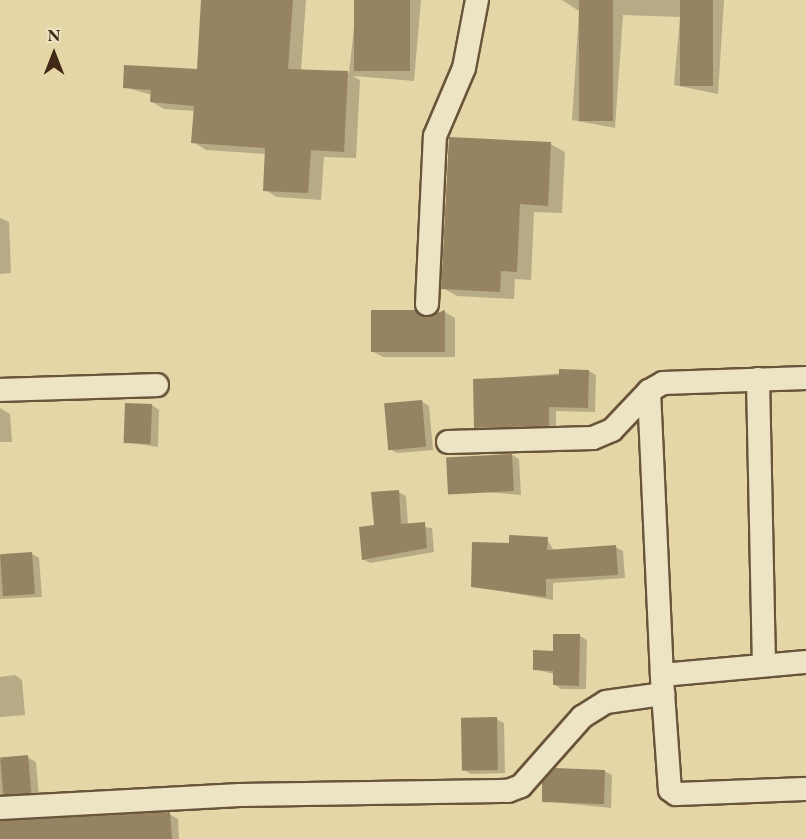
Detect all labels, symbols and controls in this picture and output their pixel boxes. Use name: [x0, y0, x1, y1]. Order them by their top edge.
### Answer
north arrow: [24, 24, 84, 84]
text: N: [48, 25, 60, 46]

